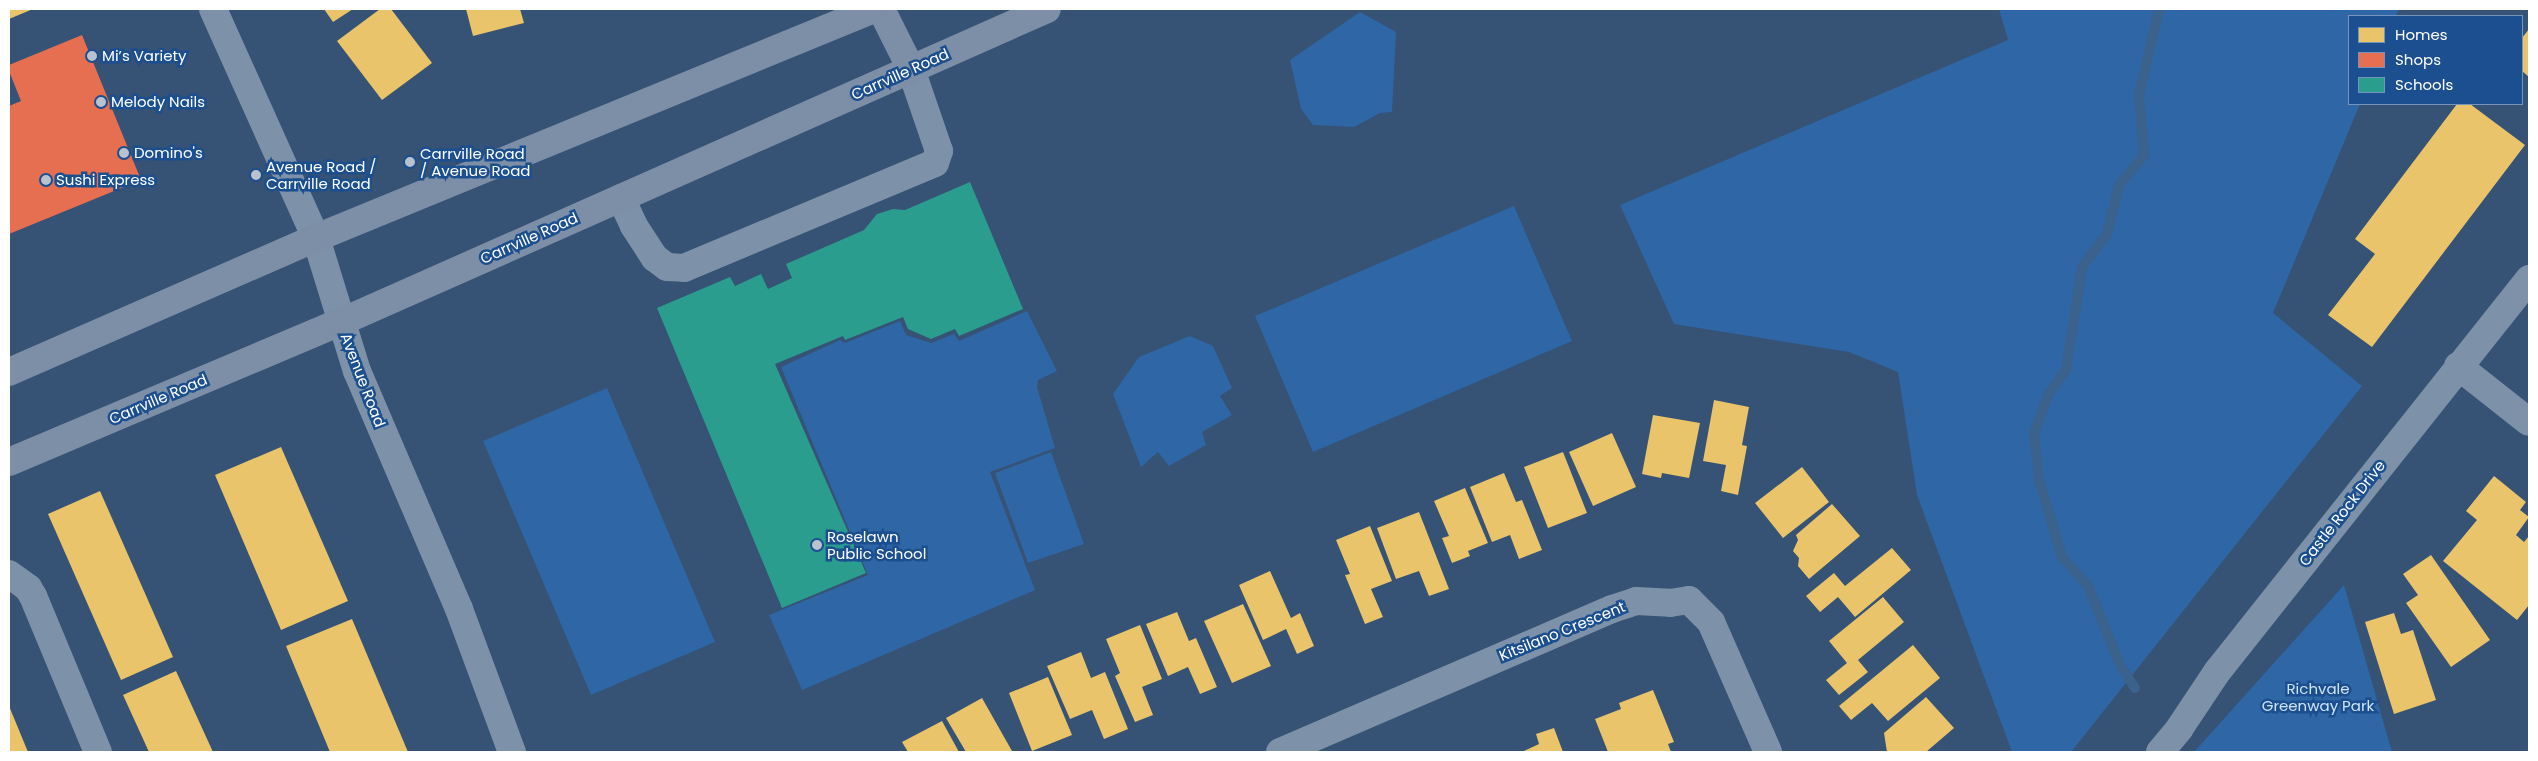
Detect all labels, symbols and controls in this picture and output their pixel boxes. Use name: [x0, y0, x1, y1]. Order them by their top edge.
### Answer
legend: [2348, 15, 2523, 105]
text: Homes: [2395, 24, 2448, 45]
street label: Carrville Road: [849, 44, 951, 104]
place label: Mi’s Variety: [102, 47, 186, 65]
text: Shops: [2395, 49, 2441, 70]
marker: Mi’s Variety: [86, 50, 98, 62]
text: Schools: [2395, 74, 2453, 95]
place label: Melody Nails: [111, 93, 205, 111]
marker: Melody Nails: [95, 96, 107, 108]
place label: Domino's: [134, 144, 203, 162]
place label: Carrville Road / Avenue Road: [420, 144, 530, 179]
marker: Domino's: [118, 147, 130, 159]
marker: Carrville Road / Avenue Road: [404, 156, 416, 168]
place label: Avenue Road / Carrville Road: [266, 157, 376, 192]
marker: Avenue Road / Carrville Road: [250, 169, 262, 181]
place label: Sushi Express: [56, 171, 155, 189]
marker: Sushi Express: [40, 174, 52, 186]
street label: Carrville Road: [478, 208, 580, 268]
street label: Avenue Road: [337, 330, 389, 430]
street label: Carrville Road: [106, 370, 210, 428]
street label: Castle Rock Drive: [2295, 457, 2389, 569]
place label: Roselawn Public School: [827, 527, 926, 562]
marker: Roselawn Public School: [811, 539, 823, 551]
street label: Kitsilano Crescent: [1496, 597, 1628, 665]
park label: Richvale Greenway Park: [2262, 679, 2374, 714]

